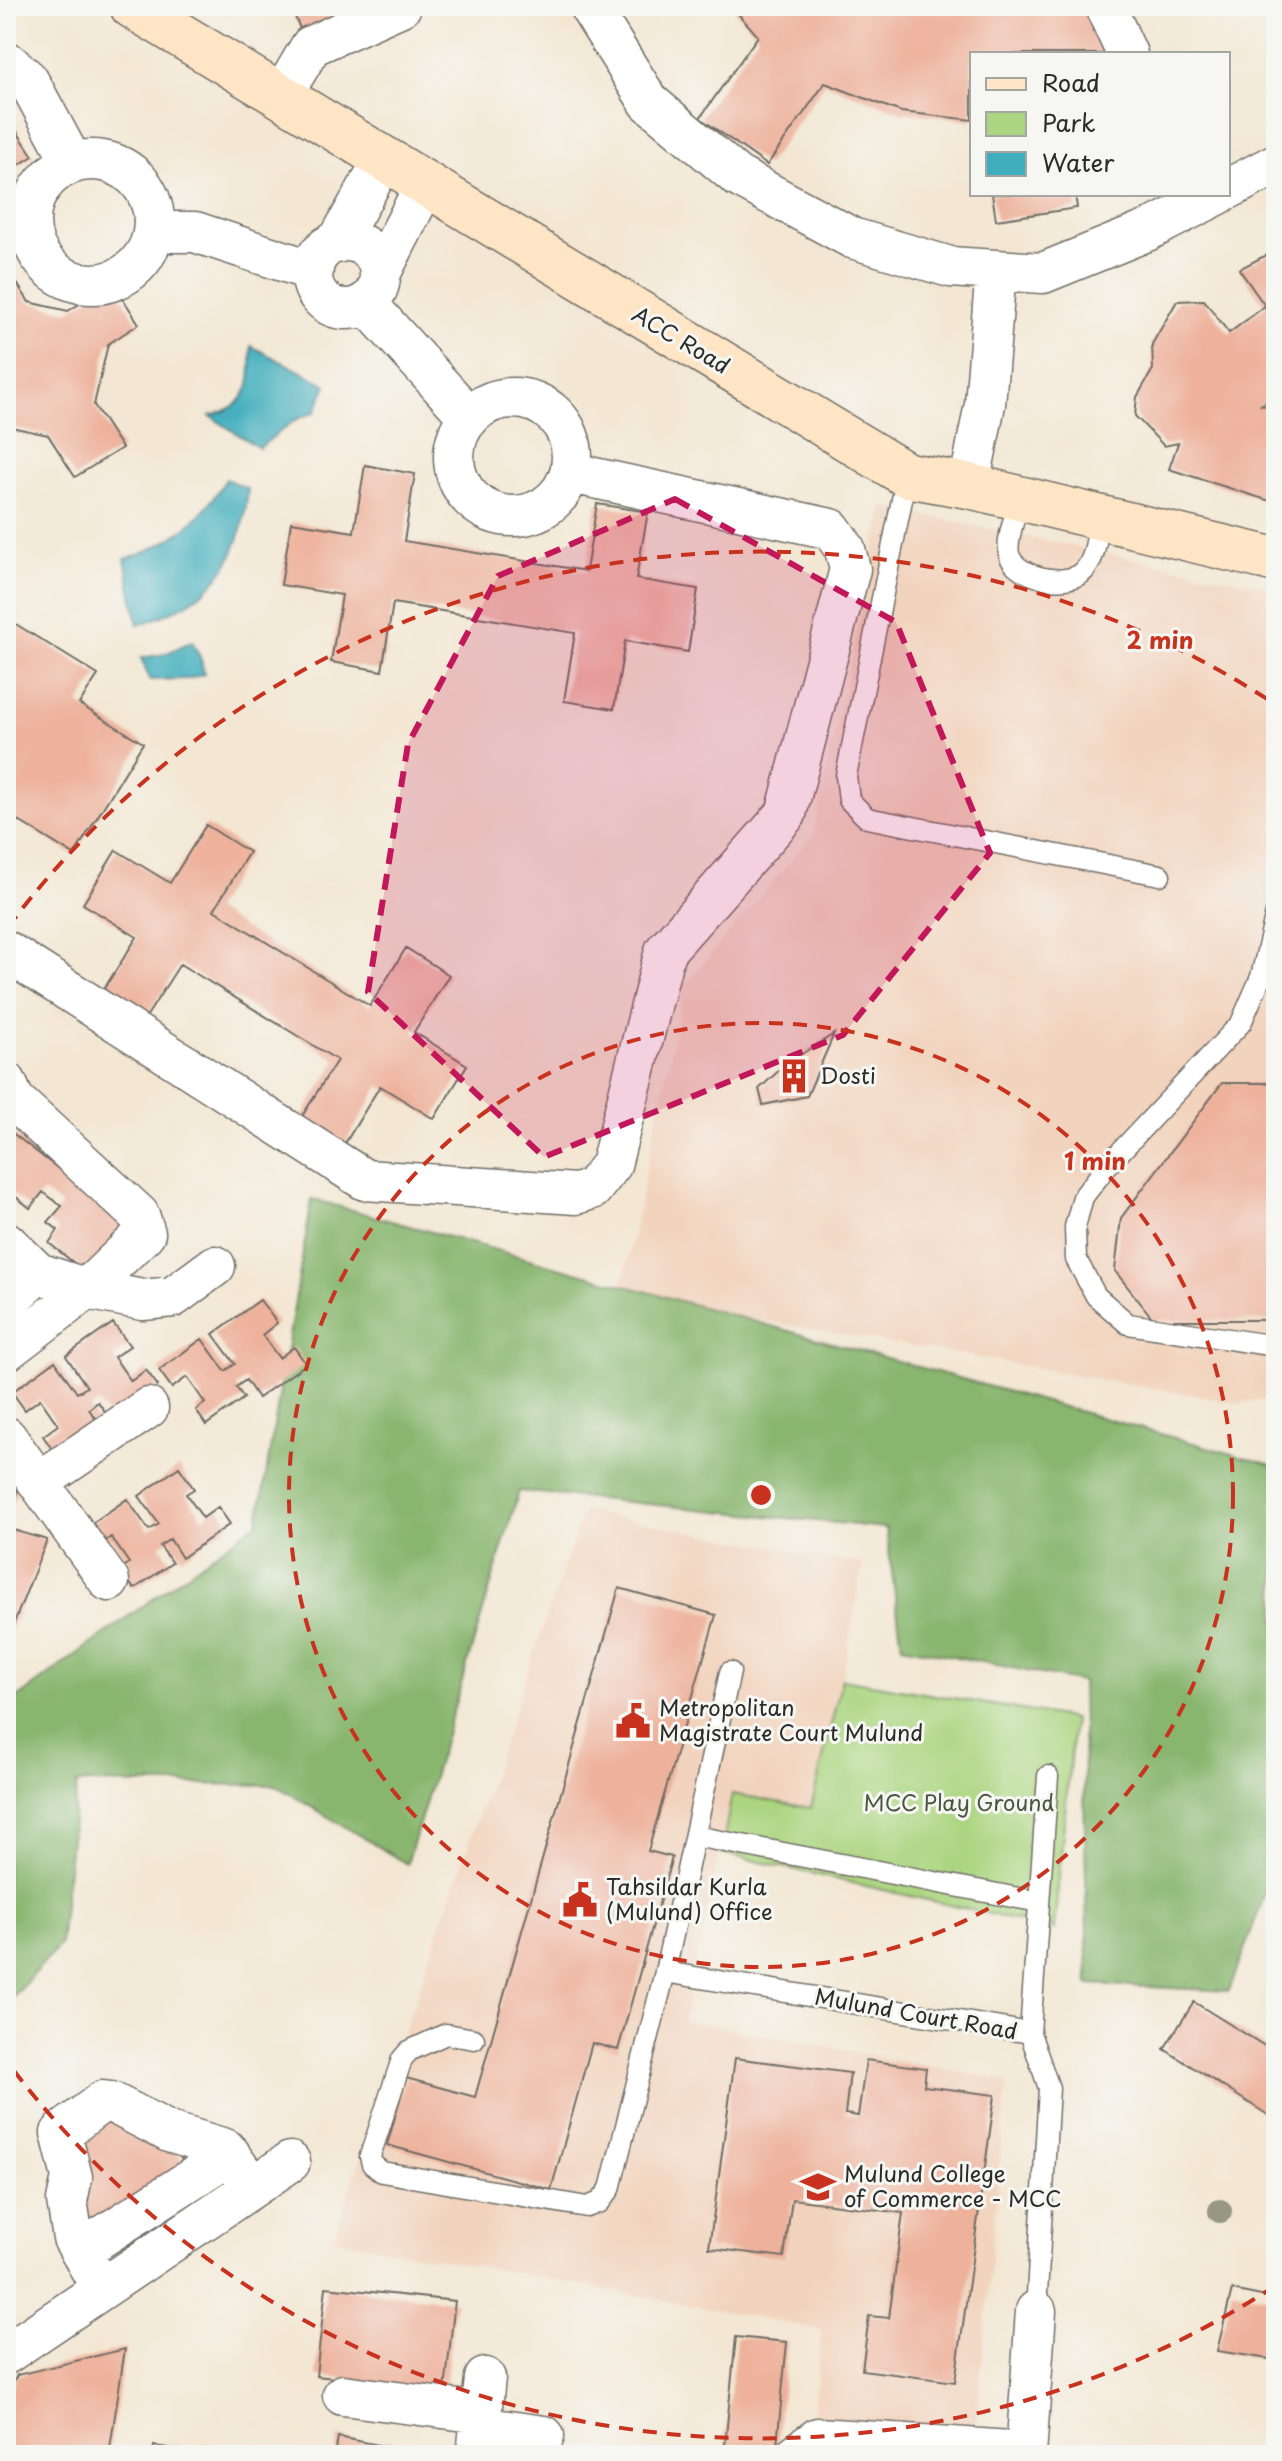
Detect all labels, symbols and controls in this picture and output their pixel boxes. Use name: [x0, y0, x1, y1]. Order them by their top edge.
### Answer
legend: [970, 52, 1230, 196]
text: Road: [1042, 64, 1100, 100]
text: Park: [1042, 104, 1096, 140]
text: Water: [1042, 144, 1115, 180]
street label: ACC Road: [627, 297, 737, 381]
text: 2 min: [1126, 621, 1194, 657]
building icon: Dosti: [775, 1057, 813, 1095]
place label: Dosti: [820, 1058, 876, 1091]
text: 1 min: [1064, 1142, 1126, 1178]
centre of rings: [747, 1481, 775, 1509]
place label: Metropolitan Magistrate Court Mulund: [659, 1690, 923, 1748]
public building icon: Metropolitan Magistrate Court Mulund: [614, 1702, 652, 1740]
park label: MCC Play Ground: [864, 1785, 1054, 1818]
place label: Tahsildar Kurla (Mulund) Office: [606, 1869, 773, 1927]
public building icon: Tahsildar Kurla (Mulund) Office: [561, 1881, 599, 1919]
street label: Mulund Court Road: [812, 1978, 1020, 2047]
place label: Mulund College of Commerce - MCC: [844, 2156, 1062, 2214]
school or university icon: Mulund College of Commerce - MCC: [799, 2168, 837, 2206]

